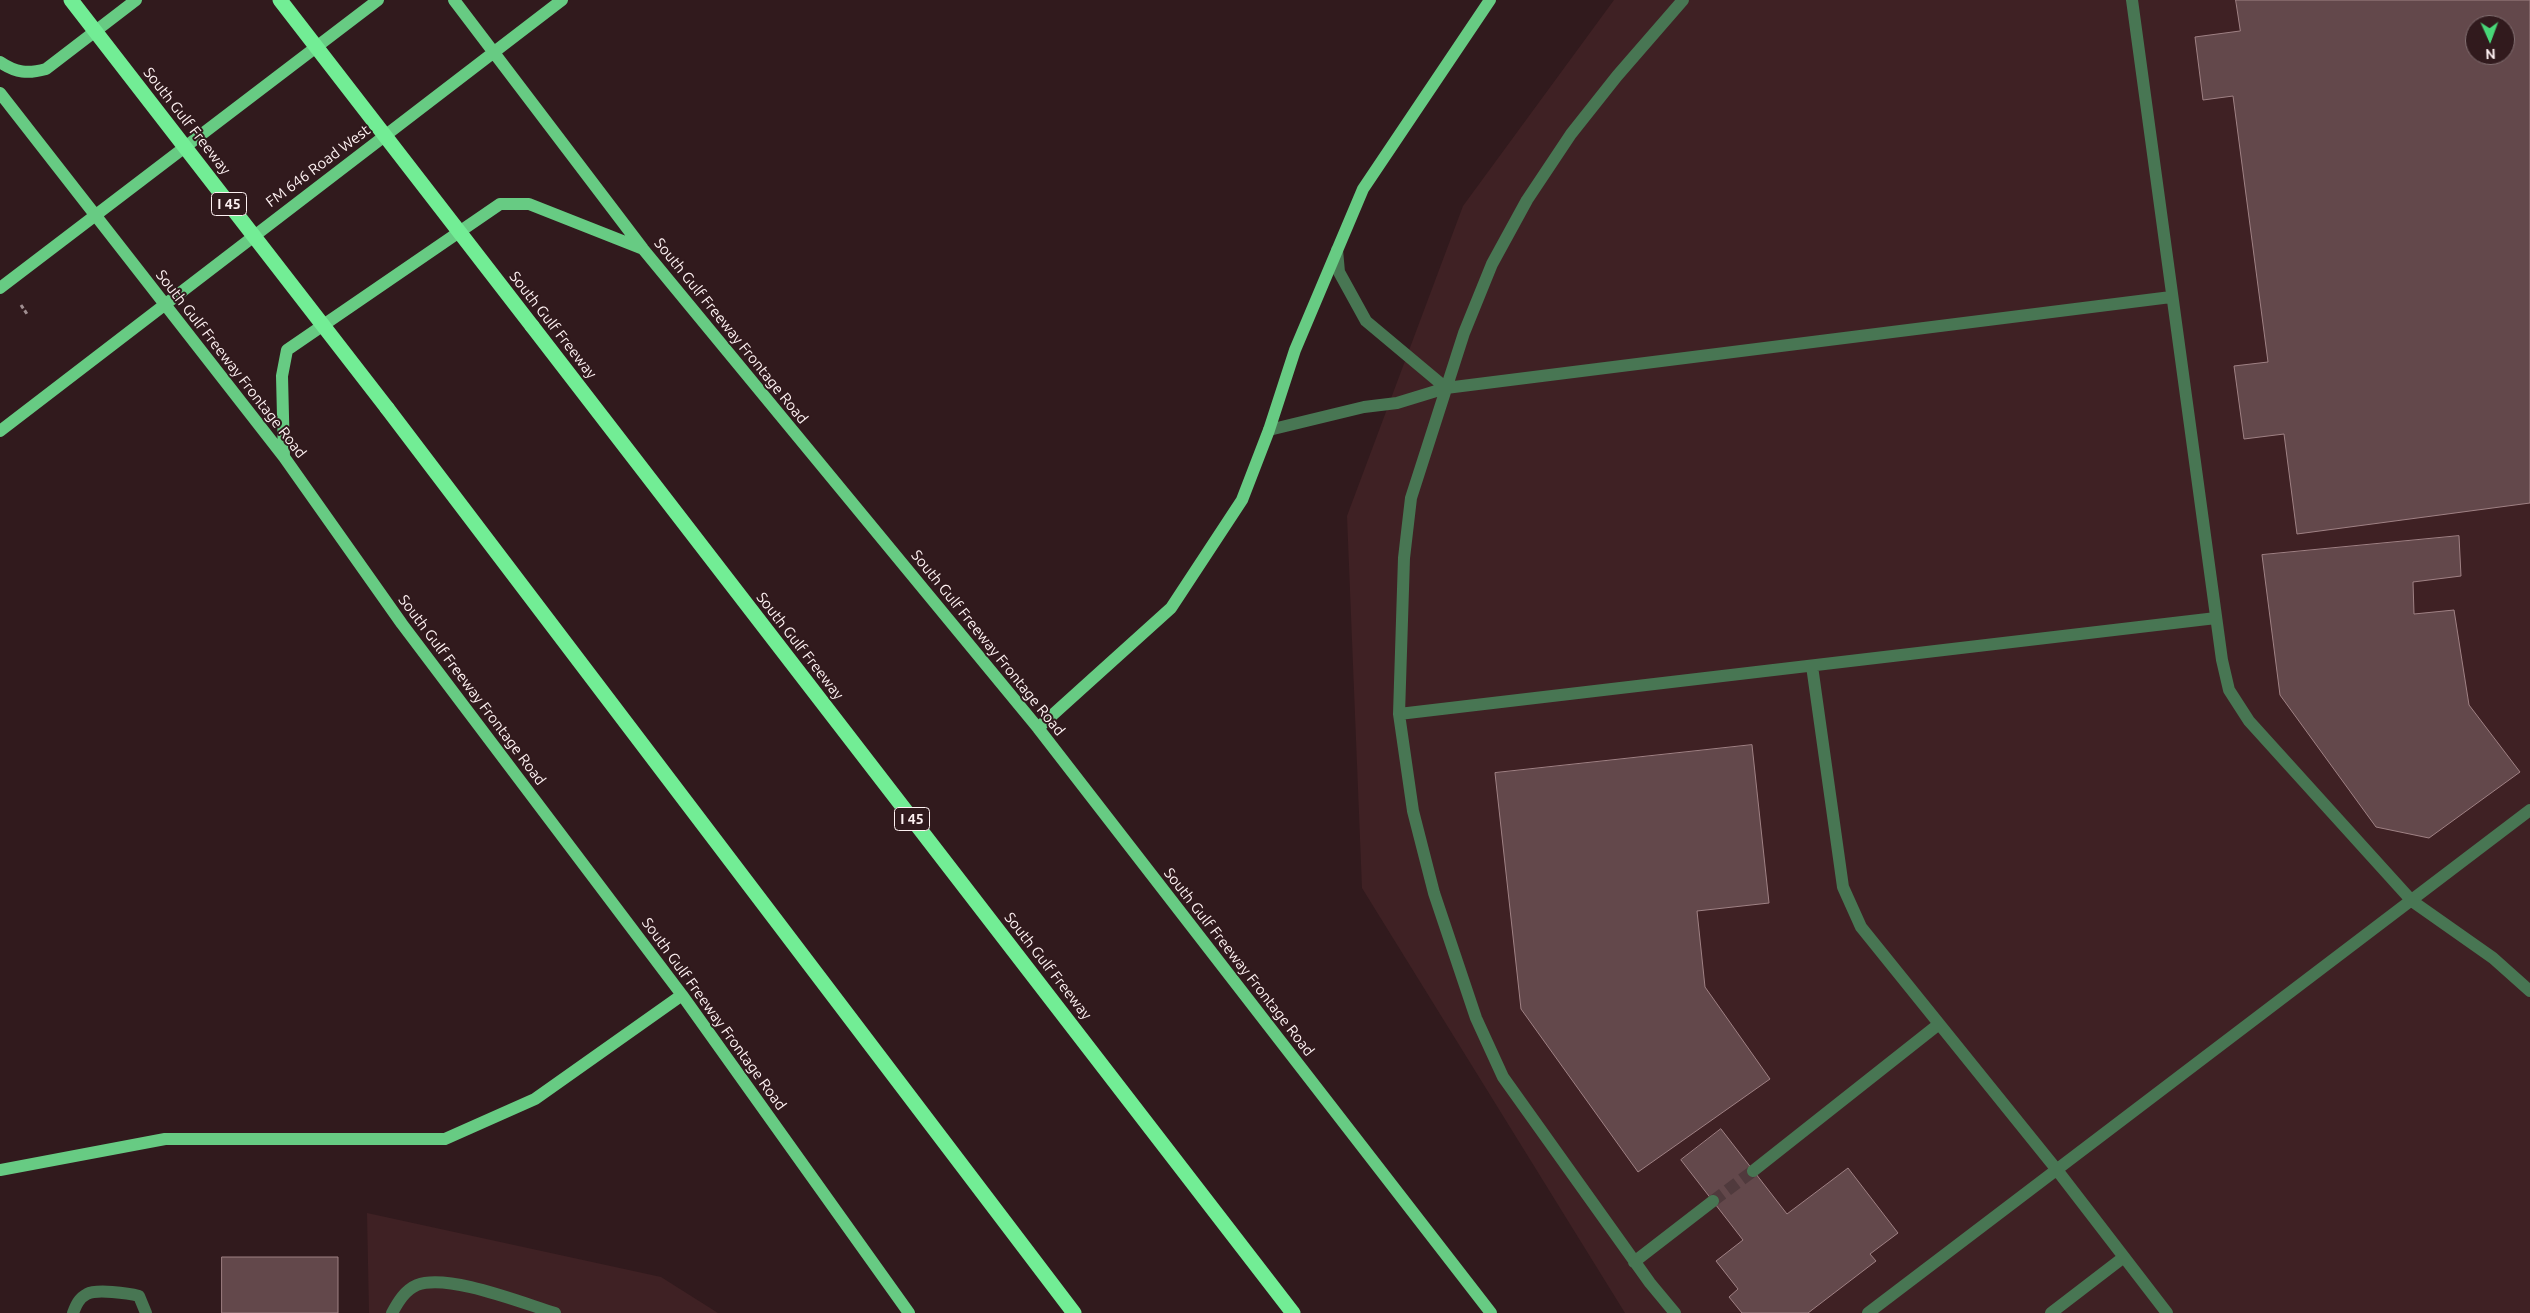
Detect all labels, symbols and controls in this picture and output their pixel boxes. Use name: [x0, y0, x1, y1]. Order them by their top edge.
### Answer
north arrow: [2465, 15, 2515, 65]
text: N: [2485, 46, 2496, 62]
street label: South Gulf Freeway: [140, 64, 234, 178]
street label: FM 646 Road West: [262, 121, 374, 211]
road number: I 45: [212, 192, 246, 215]
street label: South Gulf Freeway Frontage Road: [650, 235, 812, 427]
street label: South Gulf Freeway Frontage Road: [152, 266, 310, 462]
street label: South Gulf Freeway: [506, 268, 600, 382]
street label: South Gulf Freeway Frontage Road: [907, 547, 1069, 739]
street label: South Gulf Freeway: [753, 589, 847, 703]
street label: South Gulf Freeway Frontage Road: [394, 591, 550, 789]
road number: I 45: [894, 808, 930, 831]
street label: South Gulf Freeway Frontage Road: [1160, 864, 1318, 1060]
street label: South Gulf Freeway: [1001, 909, 1095, 1023]
street label: South Gulf Freeway Frontage Road: [638, 914, 790, 1114]

